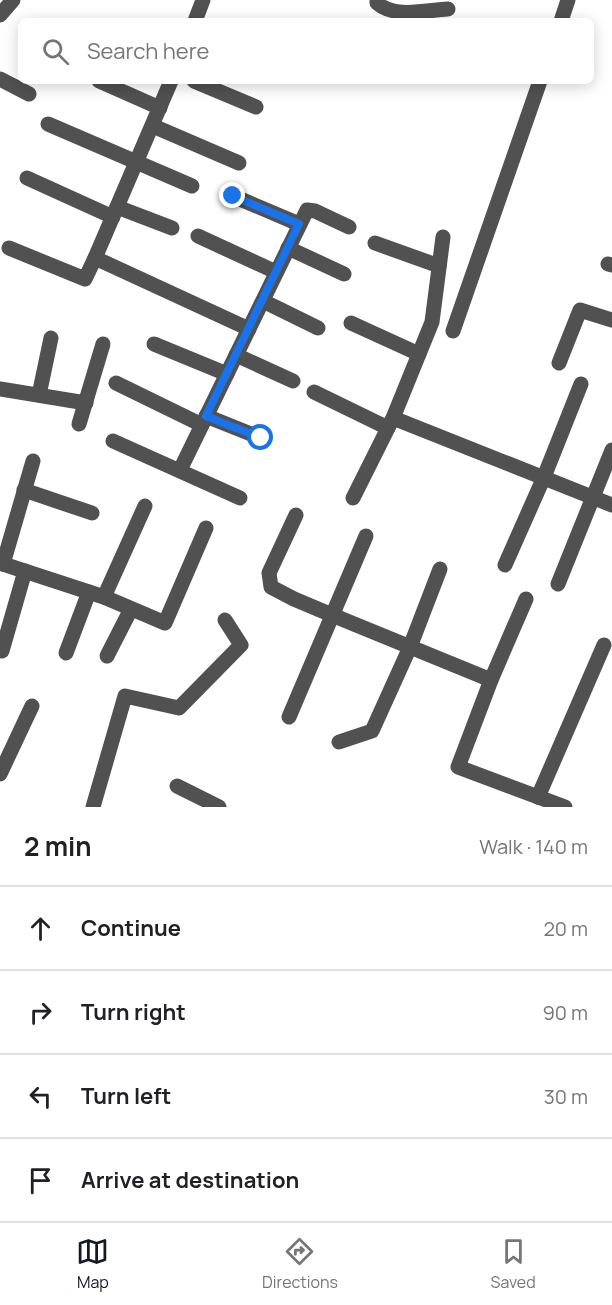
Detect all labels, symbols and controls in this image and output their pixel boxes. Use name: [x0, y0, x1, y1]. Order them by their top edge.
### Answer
search box: [18, 18, 594, 84]
icon: search: [39, 35, 72, 68]
text: Search here: [87, 36, 209, 66]
route end: [219, 182, 245, 208]
route start: [247, 424, 273, 450]
text: 2 min: [24, 828, 92, 864]
text: Walk · 140 m: [479, 833, 588, 860]
icon: ahead: [24, 912, 57, 945]
text: Continue: [81, 913, 181, 943]
text: 20 m: [543, 915, 588, 942]
icon: right: [24, 996, 57, 1029]
text: Turn right: [81, 997, 186, 1027]
text: 90 m: [542, 999, 588, 1026]
icon: left: [24, 1080, 57, 1113]
text: Turn left: [81, 1081, 171, 1111]
text: 30 m: [544, 1083, 588, 1110]
icon: arrive: [24, 1164, 57, 1197]
text: Arrive at destination: [81, 1165, 299, 1195]
tab: Map: [76, 1235, 109, 1293]
tab: Directions: [262, 1235, 338, 1293]
tab: Saved: [491, 1235, 536, 1293]

